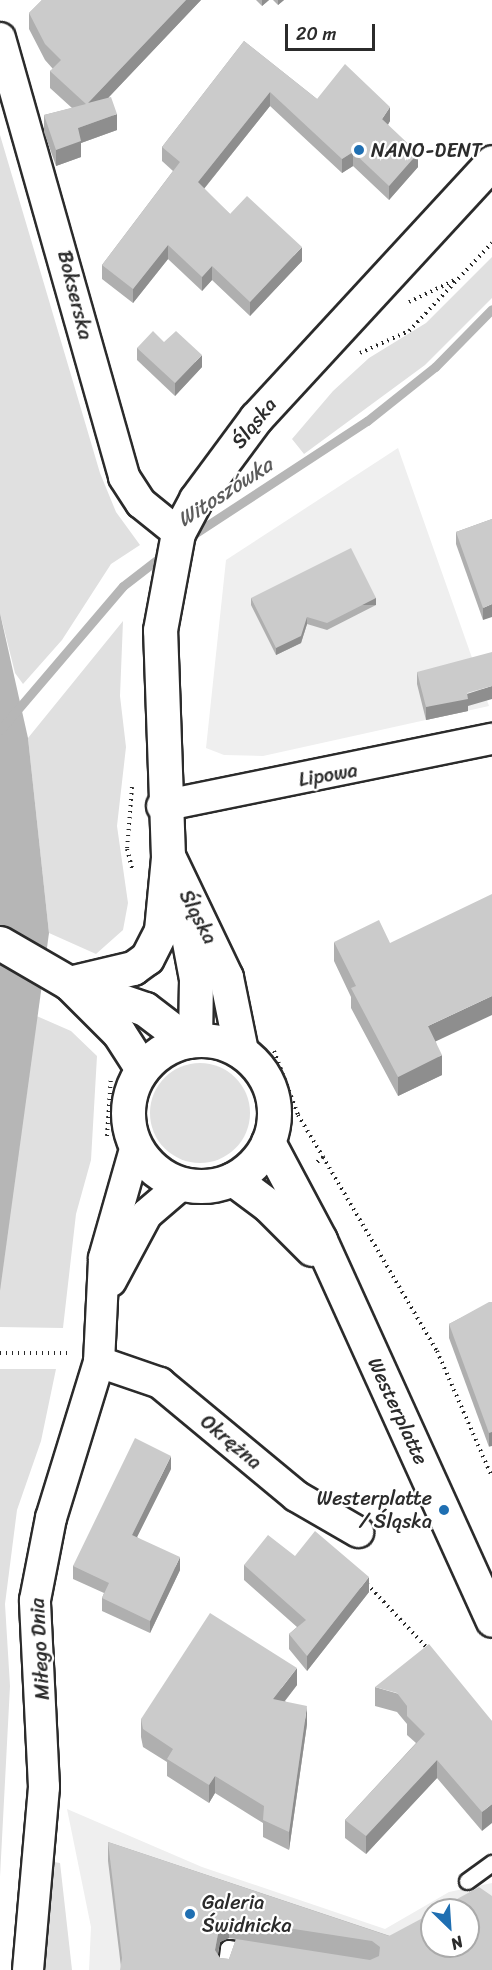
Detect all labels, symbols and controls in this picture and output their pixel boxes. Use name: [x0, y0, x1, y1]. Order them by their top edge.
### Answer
scale bar: [288, 12, 378, 50]
text: 20 m: [296, 18, 336, 50]
place label: NANO-DENT: [371, 138, 482, 162]
marker: NANO-DENT: [352, 143, 366, 157]
street label: Bokserska: [52, 248, 98, 342]
street label: Śląska: [226, 393, 282, 453]
water label: Witoszówka: [173, 452, 277, 532]
street label: Lipowa: [297, 758, 359, 792]
street label: Śląska: [174, 886, 222, 948]
street label: Westerplatte: [363, 1354, 433, 1468]
street label: Okrężna: [196, 1410, 266, 1474]
place label: Westerplatte / Śląska: [317, 1486, 432, 1533]
marker: Westerplatte / Śląska: [437, 1503, 451, 1517]
street label: Miłego Dnia: [25, 1597, 55, 1701]
place label: Galeria Świdnicka: [202, 1890, 291, 1937]
north arrow: [420, 1898, 480, 1958]
marker: Galeria Świdnicka: [183, 1907, 197, 1921]
text: N: [446, 1927, 468, 1958]

